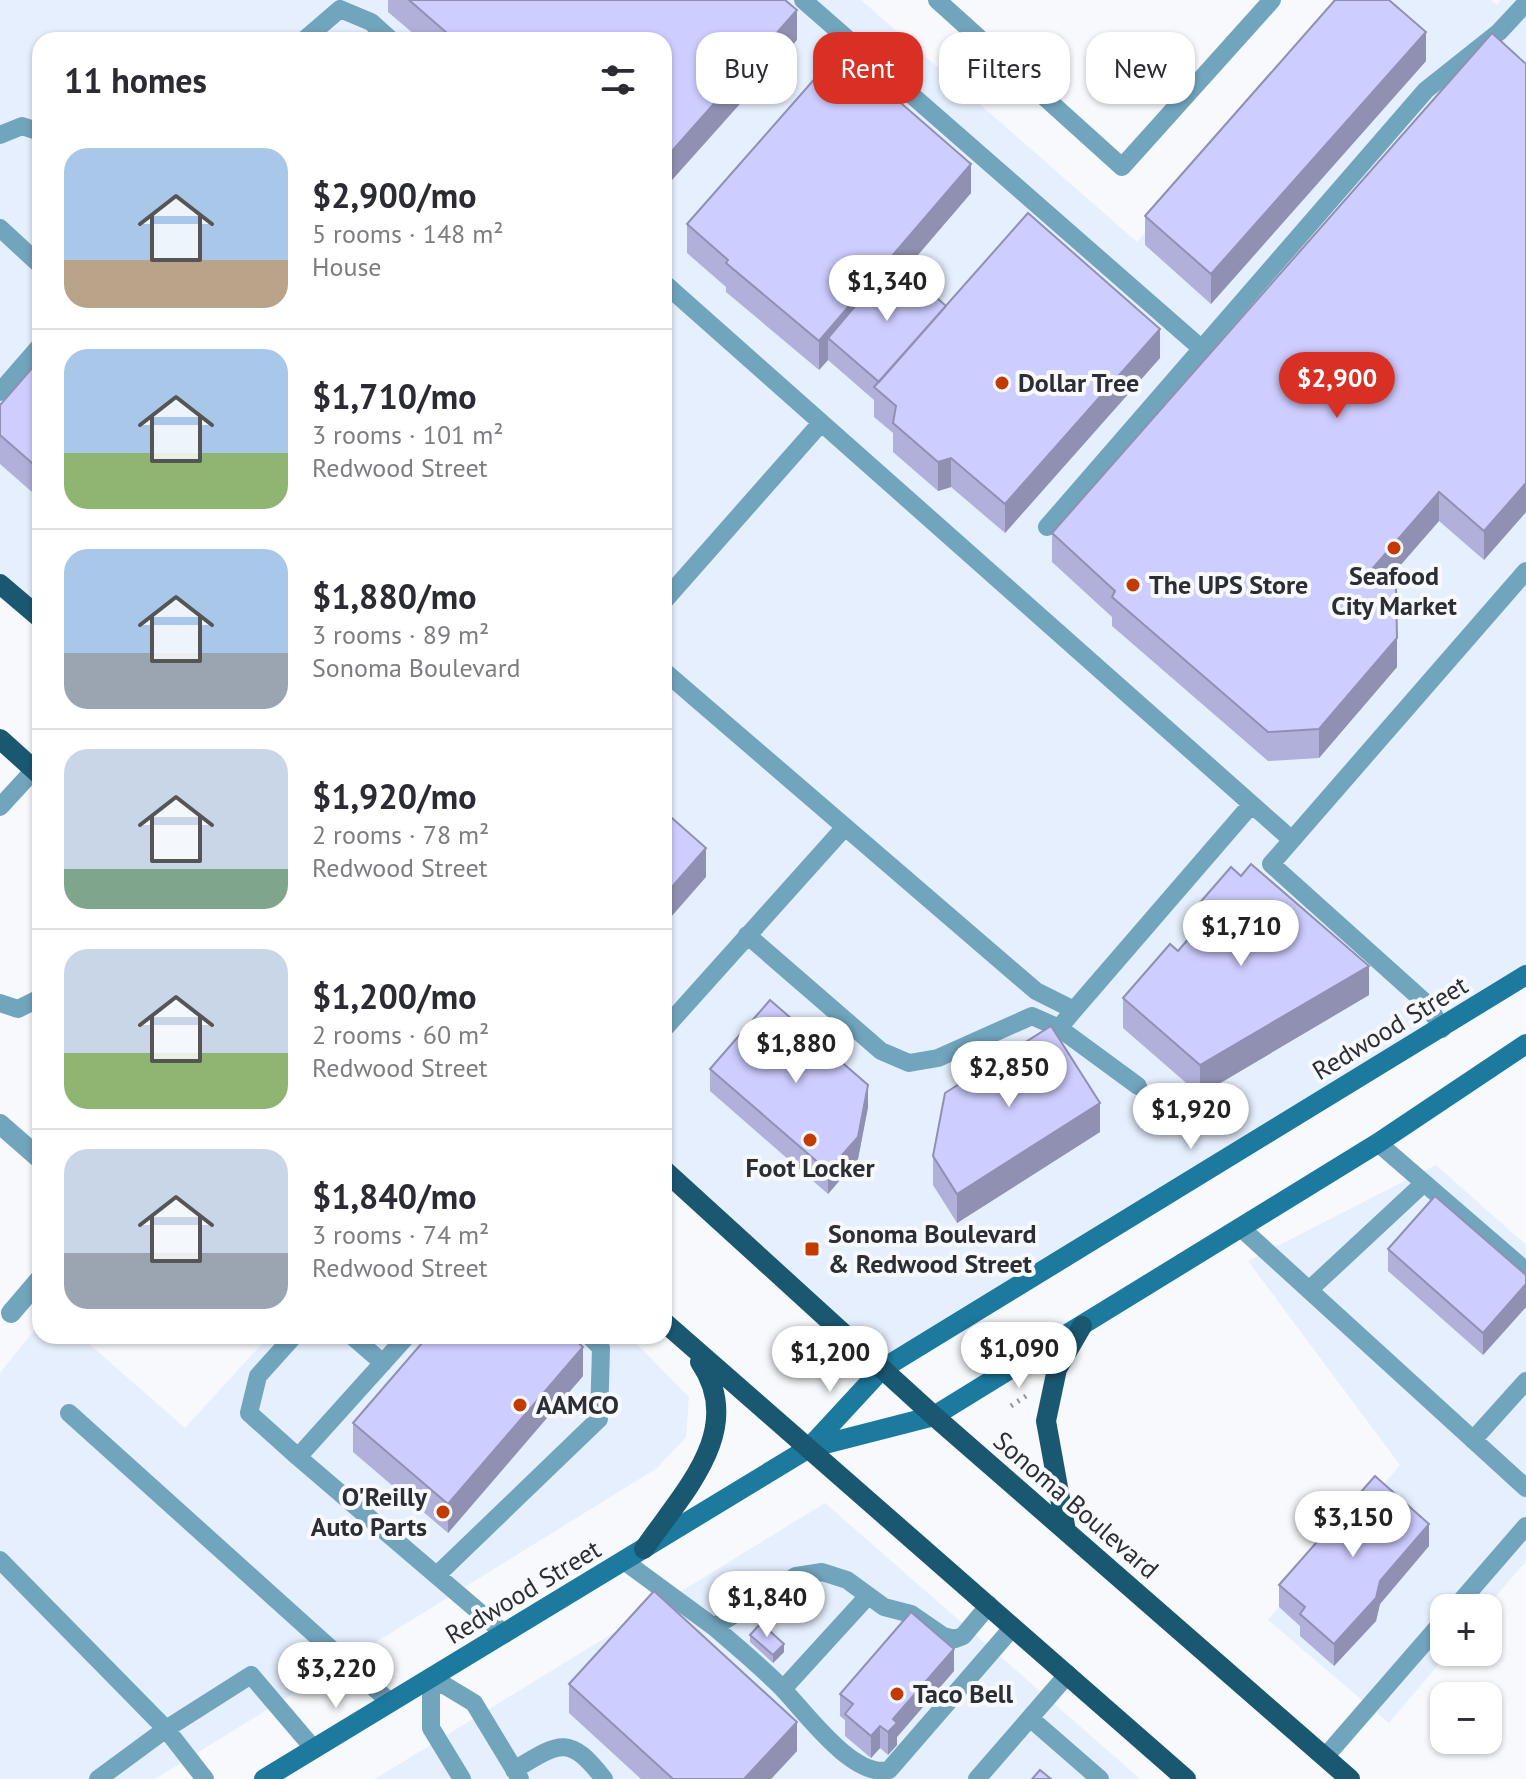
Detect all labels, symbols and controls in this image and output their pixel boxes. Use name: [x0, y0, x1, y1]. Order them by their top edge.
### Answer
chip: Buy: [696, 32, 797, 104]
chip: Rent: [813, 32, 923, 104]
chip: Filters: [939, 32, 1070, 104]
chip: New: [1086, 32, 1195, 104]
text: 11 homes: [64, 58, 207, 102]
icon: filters: [596, 58, 640, 102]
text: $2,900/mo: [312, 173, 476, 217]
icon: home: [128, 180, 224, 276]
text: 5 rooms · 148 m²: [312, 217, 504, 250]
text: House: [312, 250, 382, 283]
pin: $1,340: [822, 255, 952, 323]
text: $1,340: [847, 264, 927, 297]
pin: $2,900: [1272, 352, 1402, 420]
text: $2,900: [1297, 361, 1377, 394]
place label: Dollar Tree: [1018, 366, 1139, 399]
text: $1,710/mo: [312, 374, 476, 418]
marker: Dollar Tree: [993, 374, 1011, 392]
icon: home: [128, 381, 224, 477]
text: 3 rooms · 101 m²: [312, 418, 504, 451]
text: Redwood Street: [312, 451, 487, 484]
marker: Seafood City Market: [1385, 539, 1403, 557]
place label: Seafood City Market: [1331, 559, 1457, 622]
place label: The UPS Store: [1149, 568, 1308, 601]
text: $1,880/mo: [312, 574, 476, 618]
marker: The UPS Store: [1124, 576, 1142, 594]
icon: home: [128, 581, 224, 677]
text: 3 rooms · 89 m²: [312, 618, 489, 651]
text: Sonoma Boulevard: [312, 651, 520, 684]
text: $1,920/mo: [312, 774, 476, 818]
icon: home: [128, 781, 224, 877]
text: 2 rooms · 78 m²: [312, 818, 489, 851]
text: Redwood Street: [312, 851, 487, 884]
pin: $1,710: [1176, 900, 1306, 968]
text: $1,710: [1201, 909, 1281, 942]
street label: Redwood Street: [1306, 968, 1474, 1087]
text: $1,200/mo: [312, 974, 476, 1018]
icon: home: [128, 981, 224, 1077]
pin: $1,880: [731, 1017, 861, 1085]
text: 2 rooms · 60 m²: [312, 1018, 489, 1051]
text: $1,880: [756, 1026, 836, 1059]
pin: $2,850: [944, 1041, 1074, 1109]
text: $2,850: [969, 1050, 1049, 1083]
text: Redwood Street: [312, 1051, 487, 1084]
pin: $1,920: [1126, 1083, 1256, 1151]
text: $1,920: [1151, 1092, 1231, 1125]
marker: Foot Locker: [801, 1131, 819, 1149]
place label: Foot Locker: [745, 1151, 875, 1184]
text: $1,840/mo: [312, 1174, 476, 1218]
icon: home: [128, 1181, 224, 1277]
place label: Sonoma Boulevard & Redwood Street: [828, 1217, 1037, 1280]
text: 3 rooms · 74 m²: [312, 1218, 489, 1251]
marker: Sonoma Boulevard & Redwood Street: [803, 1240, 821, 1258]
text: Redwood Street: [312, 1251, 487, 1284]
pin: $1,090: [954, 1322, 1084, 1390]
pin: $1,200: [765, 1326, 895, 1394]
text: $1,090: [979, 1331, 1059, 1364]
text: $1,200: [790, 1335, 870, 1368]
place label: AAMCO: [536, 1388, 619, 1421]
marker: AAMCO: [511, 1396, 529, 1414]
street label: Sonoma Boulevard: [987, 1424, 1166, 1585]
place label: O'Reilly Auto Parts: [311, 1480, 428, 1543]
pin: $3,150: [1288, 1491, 1418, 1559]
text: $3,150: [1313, 1500, 1393, 1533]
marker: O'Reilly Auto Parts: [434, 1503, 452, 1521]
street label: Redwood Street: [439, 1532, 607, 1651]
pin: $1,840: [702, 1571, 832, 1639]
text: $1,840: [727, 1580, 807, 1613]
map controls: [1430, 1594, 1502, 1754]
button: +: [1430, 1594, 1502, 1666]
pin: $3,220: [271, 1642, 401, 1710]
text: $3,220: [296, 1651, 376, 1684]
place label: Taco Bell: [913, 1677, 1014, 1710]
button: −: [1430, 1682, 1502, 1754]
marker: Taco Bell: [888, 1685, 906, 1703]

